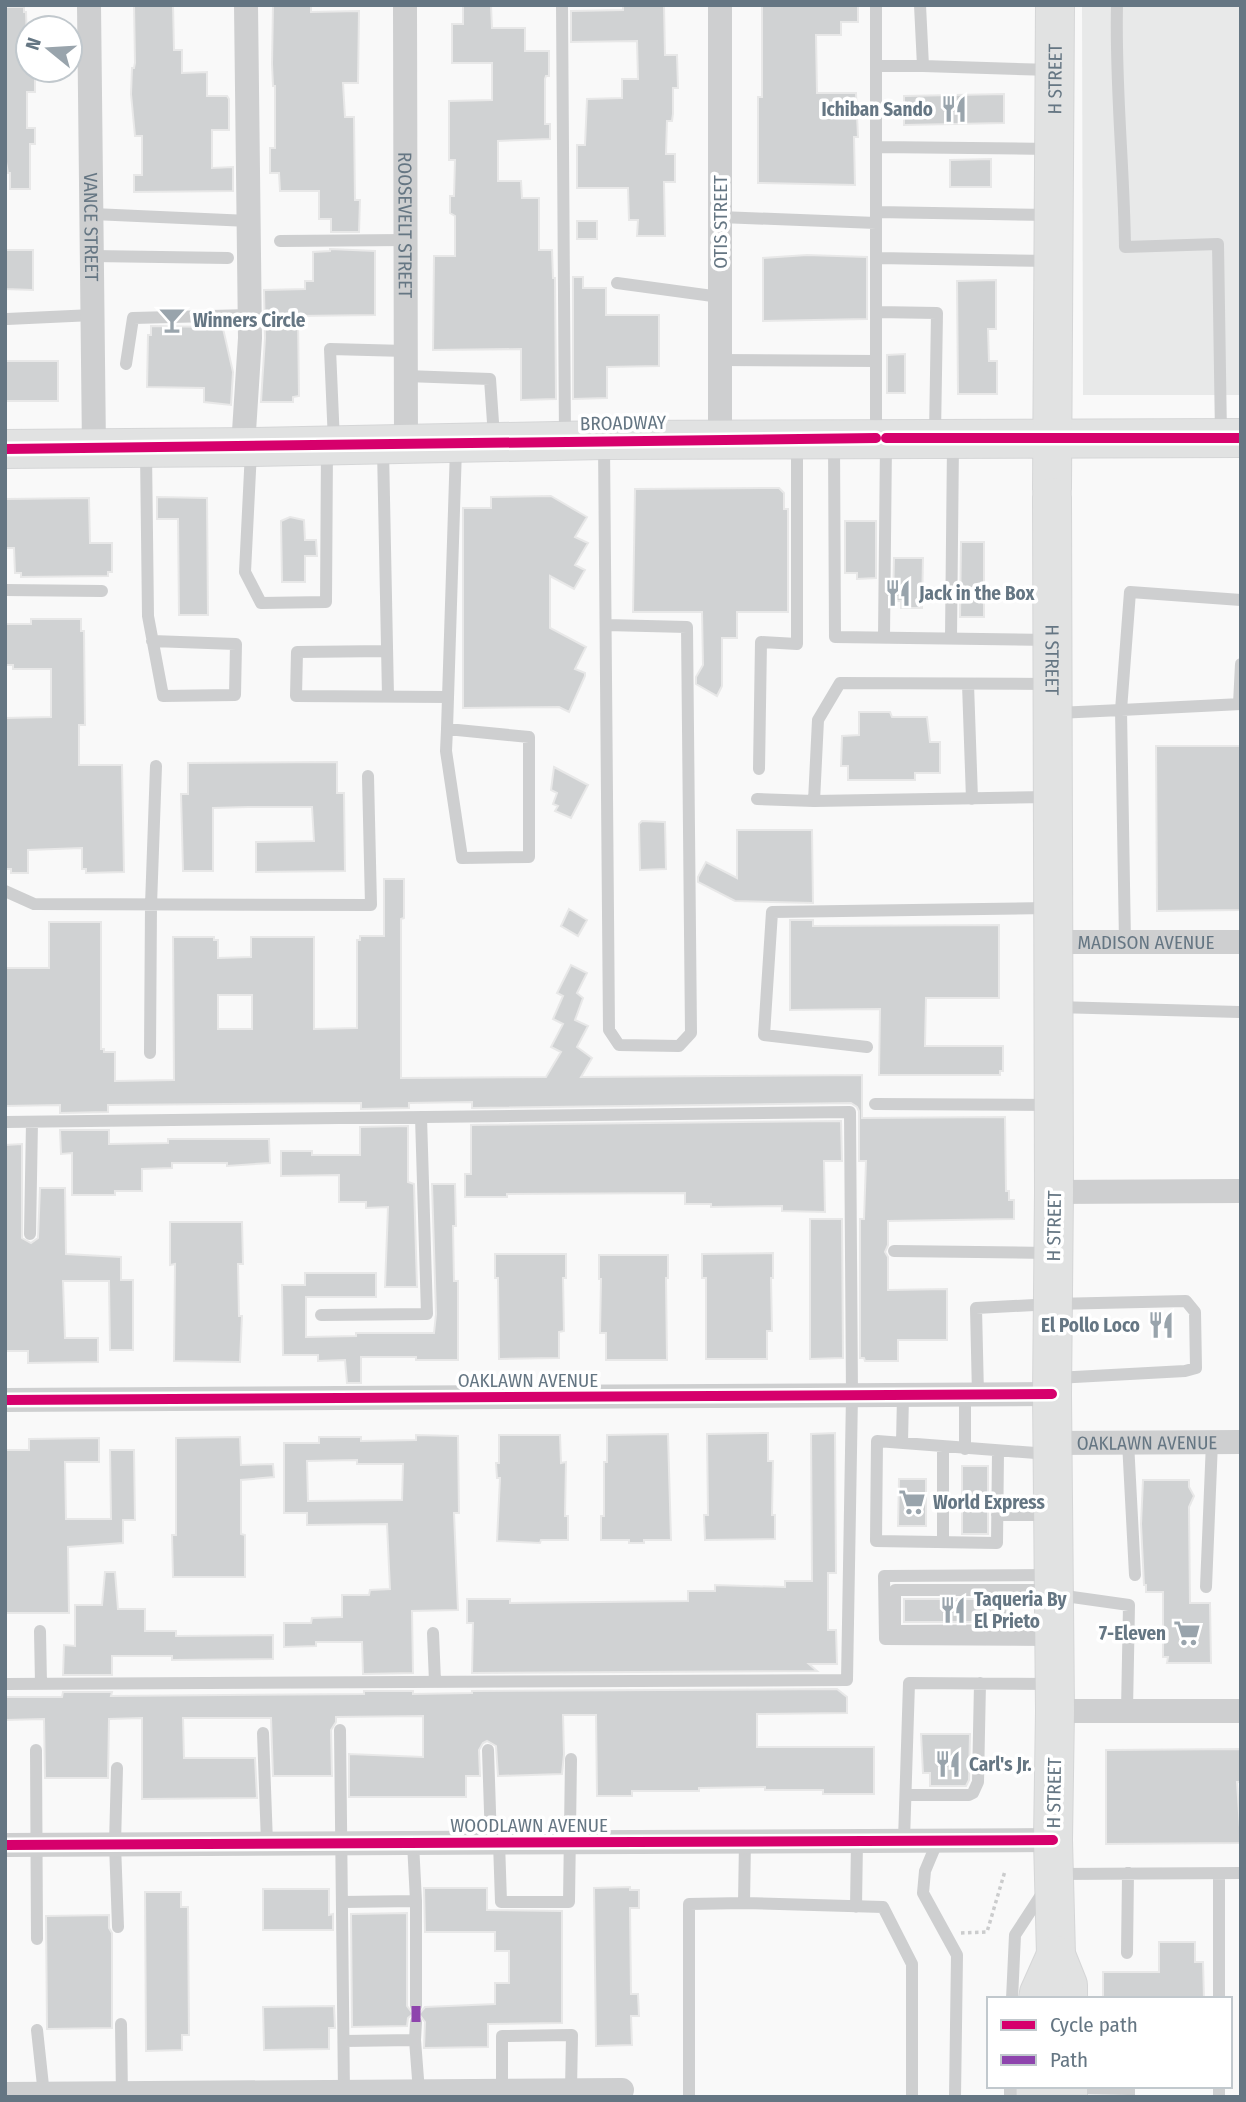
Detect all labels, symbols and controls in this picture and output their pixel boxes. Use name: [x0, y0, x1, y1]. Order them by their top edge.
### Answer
north arrow: [14, 14, 84, 84]
text: N: [21, 35, 46, 53]
street label: H STREET: [1043, 43, 1066, 114]
restaurant icon: Ichiban Sando: [939, 94, 969, 124]
place label: Ichiban Sando: [821, 98, 933, 121]
street label: ROOSEVELT STREET: [394, 152, 417, 298]
street label: VANCE STREET: [79, 172, 104, 282]
street label: OTIS STREET: [709, 175, 732, 269]
bar icon: Winners Circle: [157, 305, 187, 335]
place label: Winners Circle: [193, 309, 306, 332]
street label: BROADWAY: [580, 411, 667, 435]
restaurant icon: Jack in the Box: [883, 578, 913, 608]
place label: Jack in the Box: [918, 582, 1035, 605]
street label: H STREET: [1041, 625, 1064, 696]
street label: MADISON AVENUE: [1078, 931, 1215, 954]
street label: H STREET: [1042, 1190, 1066, 1262]
restaurant icon: El Pollo Loco: [1146, 1310, 1176, 1340]
place label: El Pollo Loco: [1041, 1314, 1140, 1337]
street label: OAKLAWN AVENUE: [458, 1369, 598, 1392]
street label: OAKLAWN AVENUE: [1077, 1431, 1217, 1454]
supermarket icon: World Express: [897, 1487, 927, 1517]
place label: World Express: [933, 1491, 1045, 1514]
place label: Taqueria By El Prieto: [974, 1588, 1068, 1633]
restaurant icon: Taqueria By El Prieto: [938, 1595, 968, 1625]
supermarket icon: 7-Eleven: [1172, 1618, 1202, 1648]
place label: 7-Eleven: [1099, 1622, 1166, 1645]
restaurant icon: Carl's Jr.: [933, 1749, 963, 1779]
place label: Carl's Jr.: [969, 1753, 1032, 1776]
street label: H STREET: [1042, 1757, 1066, 1829]
street label: WOODLAWN AVENUE: [450, 1814, 608, 1837]
legend: [987, 1997, 1232, 2088]
text: Cycle path: [1050, 2012, 1138, 2038]
text: Path: [1050, 2047, 1088, 2073]

